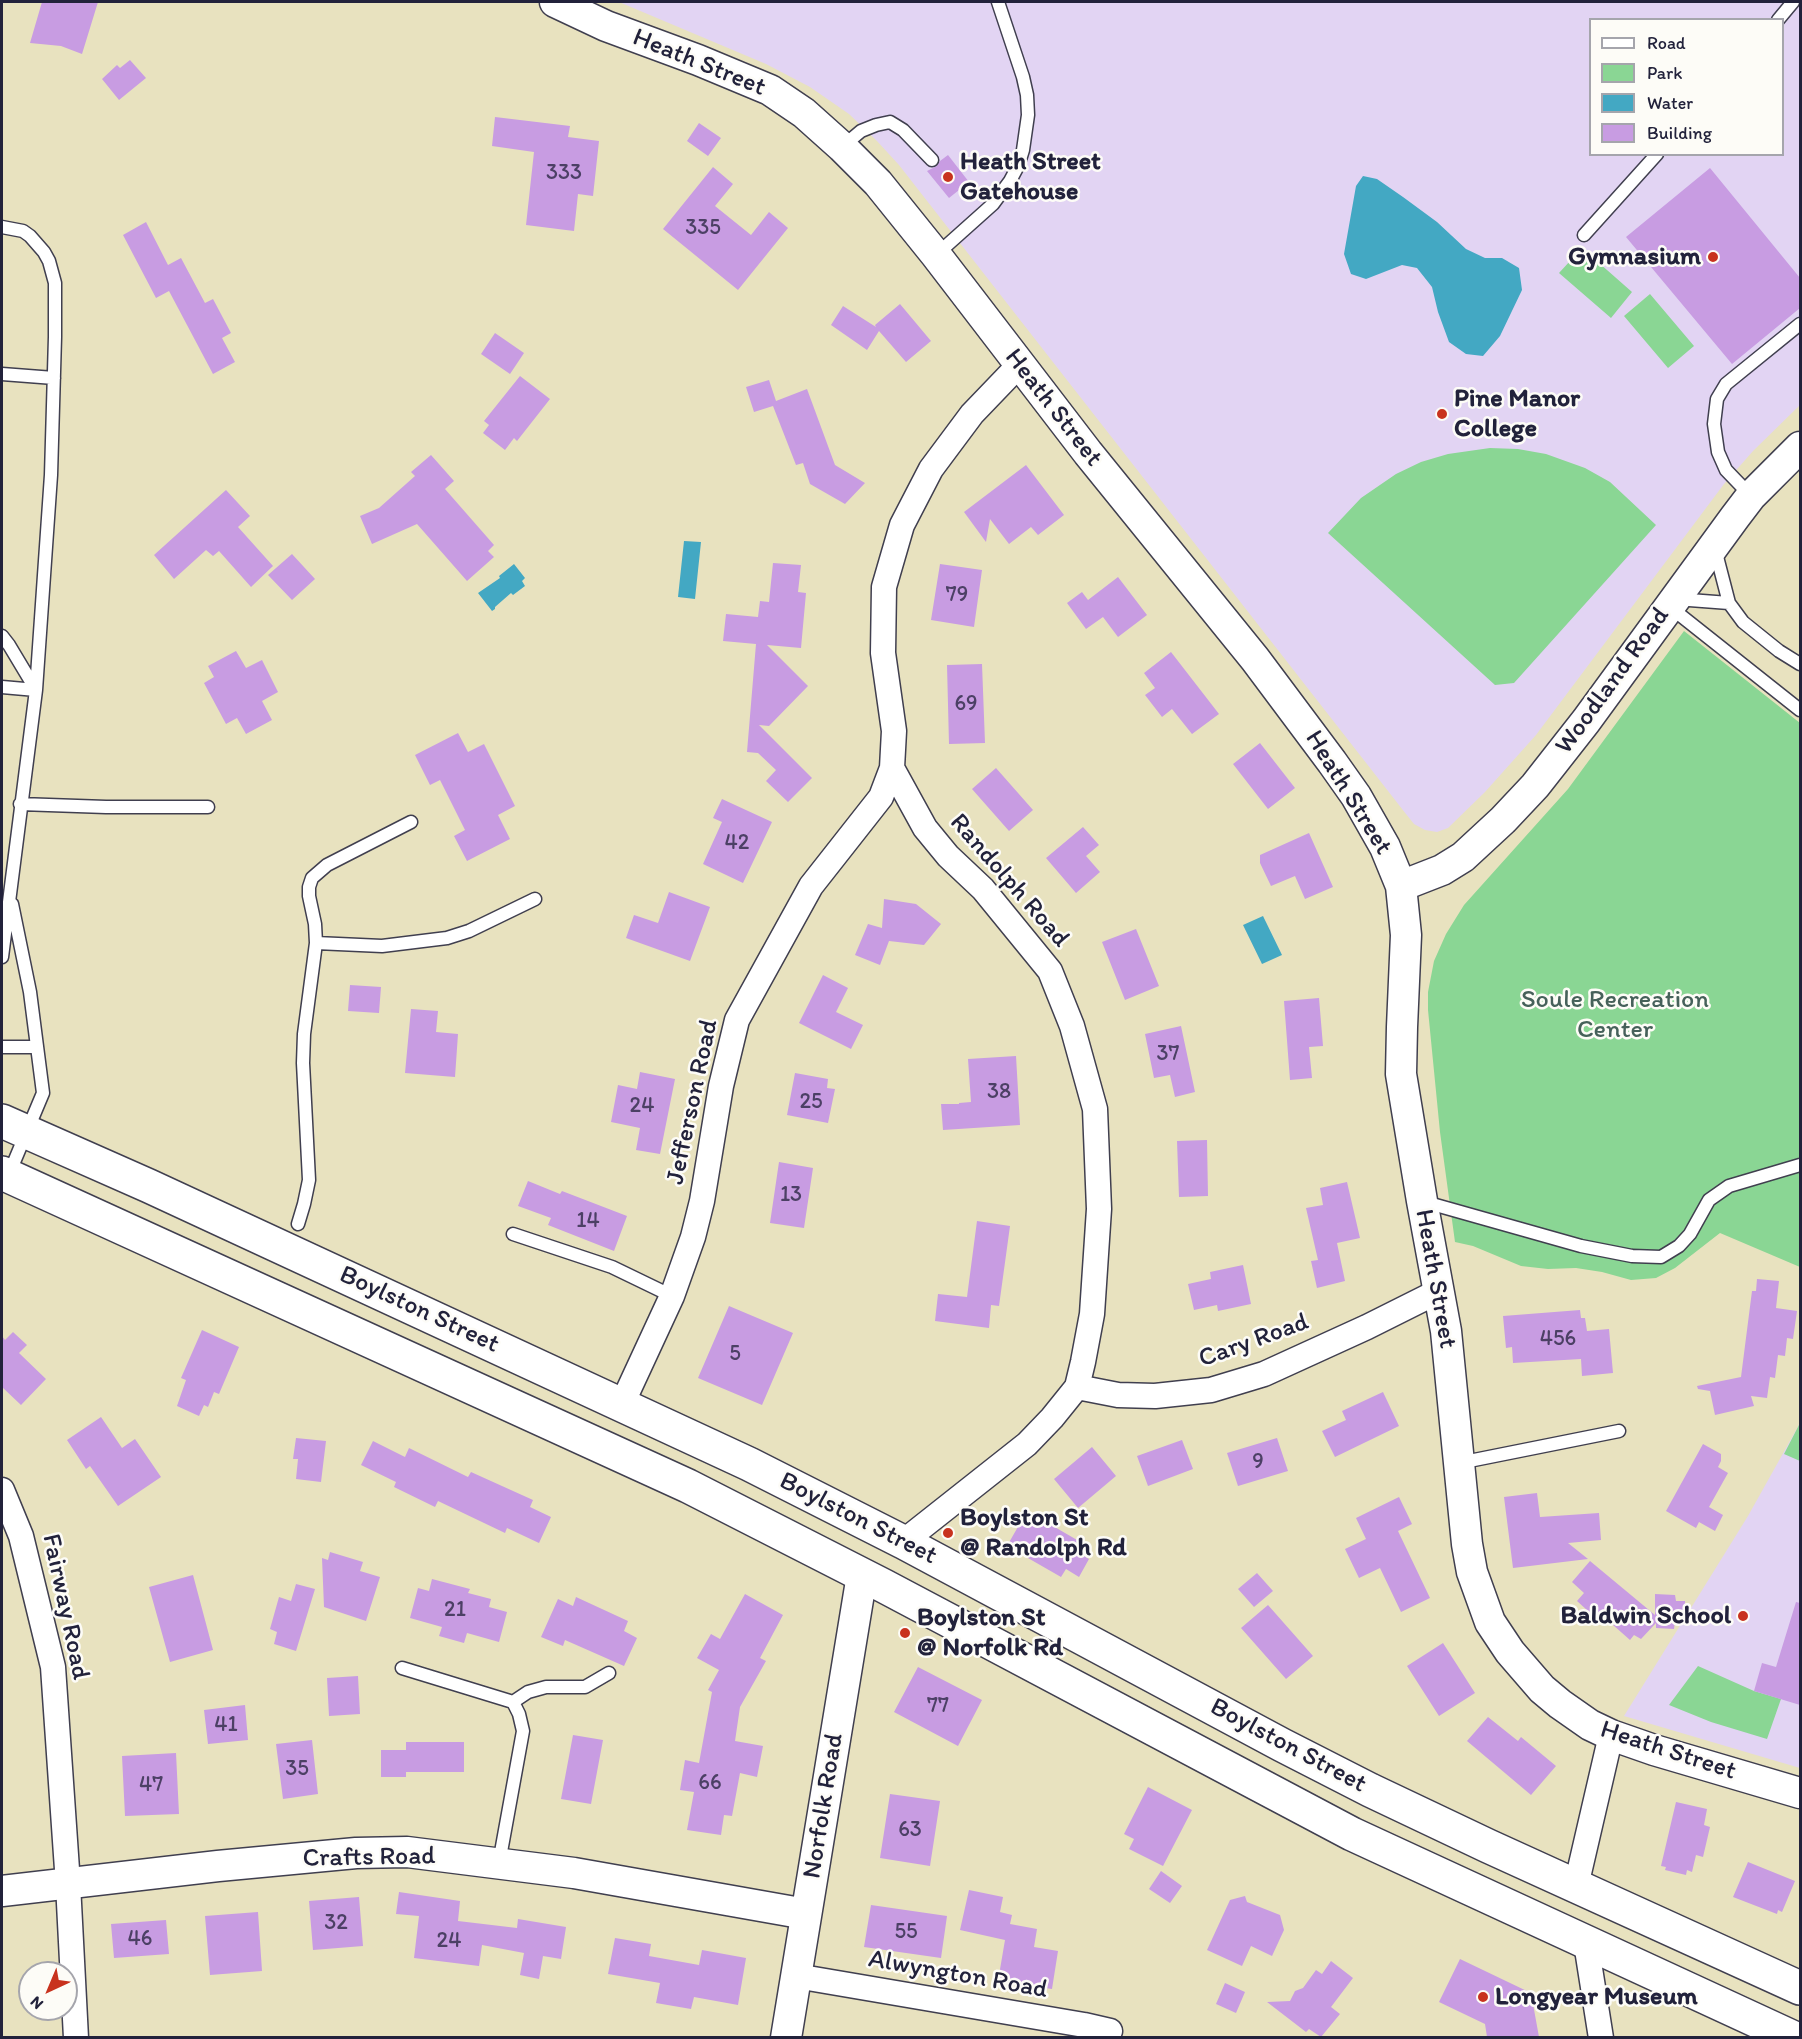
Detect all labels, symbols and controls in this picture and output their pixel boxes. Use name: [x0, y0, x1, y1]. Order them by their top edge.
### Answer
legend: [1589, 18, 1784, 156]
street label: Heath Street: [628, 22, 770, 104]
text: Road: [1647, 32, 1686, 54]
text: Park: [1647, 62, 1682, 84]
text: Water: [1647, 92, 1693, 114]
text: Building: [1647, 122, 1712, 144]
place label: Heath Street Gatehouse: [960, 146, 1101, 207]
house number: 333: [546, 160, 582, 186]
marker: Heath Street Gatehouse: [941, 170, 955, 184]
house number: 335: [685, 215, 721, 241]
place label: Gymnasium: [1568, 241, 1701, 273]
marker: Gymnasium: [1706, 250, 1720, 264]
street label: Heath Street: [997, 343, 1109, 473]
place label: Pine Manor College: [1454, 383, 1580, 444]
marker: Pine Manor College: [1435, 407, 1449, 421]
house number: 79: [946, 582, 968, 608]
street label: Woodland Road: [1549, 601, 1677, 761]
house number: 69: [954, 691, 978, 717]
street label: Heath Street: [1297, 725, 1399, 861]
street label: Randolph Road: [942, 808, 1076, 954]
house number: 42: [725, 830, 749, 856]
park label: Soule Recreation Center: [1521, 984, 1709, 1046]
street label: Jefferson Road: [660, 1017, 726, 1187]
house number: 37: [1157, 1041, 1179, 1067]
house number: 38: [987, 1079, 1011, 1105]
house number: 25: [799, 1089, 823, 1115]
house number: 24: [630, 1093, 654, 1119]
house number: 13: [780, 1182, 802, 1208]
street label: Heath Street: [1407, 1207, 1463, 1351]
house number: 14: [576, 1208, 600, 1234]
street label: Boylston Street: [334, 1259, 504, 1361]
street label: Cary Road: [1195, 1307, 1313, 1375]
house number: 456: [1540, 1326, 1576, 1352]
house number: 5: [729, 1341, 741, 1367]
house number: 9: [1252, 1449, 1264, 1475]
street label: Boylston Street: [774, 1466, 942, 1572]
place label: Boylston St @ Randolph Rd: [960, 1502, 1127, 1564]
marker: Boylston St @ Randolph Rd: [941, 1526, 955, 1540]
street label: Fairway Road: [34, 1531, 96, 1683]
house number: 21: [444, 1597, 466, 1623]
place label: Baldwin School: [1561, 1600, 1731, 1632]
place label: Boylston St @ Norfolk Rd: [917, 1602, 1063, 1664]
marker: Baldwin School: [1736, 1609, 1750, 1623]
marker: Boylston St @ Norfolk Rd: [898, 1626, 912, 1640]
street label: Boylston Street: [1204, 1692, 1372, 1800]
house number: 77: [927, 1693, 949, 1719]
house number: 41: [214, 1712, 238, 1738]
street label: Heath Street: [1596, 1714, 1740, 1788]
street label: Norfolk Road: [797, 1731, 851, 1881]
house number: 35: [285, 1756, 309, 1782]
house number: 66: [698, 1770, 722, 1796]
house number: 47: [139, 1772, 163, 1798]
house number: 63: [898, 1817, 922, 1843]
street label: Crafts Road: [302, 1841, 436, 1875]
house number: 32: [324, 1910, 348, 1936]
house number: 55: [894, 1919, 918, 1945]
house number: 46: [128, 1926, 152, 1952]
house number: 24: [437, 1928, 461, 1954]
street label: Alwyngton Road: [866, 1944, 1050, 2006]
north arrow: [18, 1961, 78, 2021]
place label: Longyear Museum: [1495, 1981, 1698, 2013]
marker: Longyear Museum: [1476, 1990, 1490, 2004]
text: N: [26, 1992, 47, 2013]

